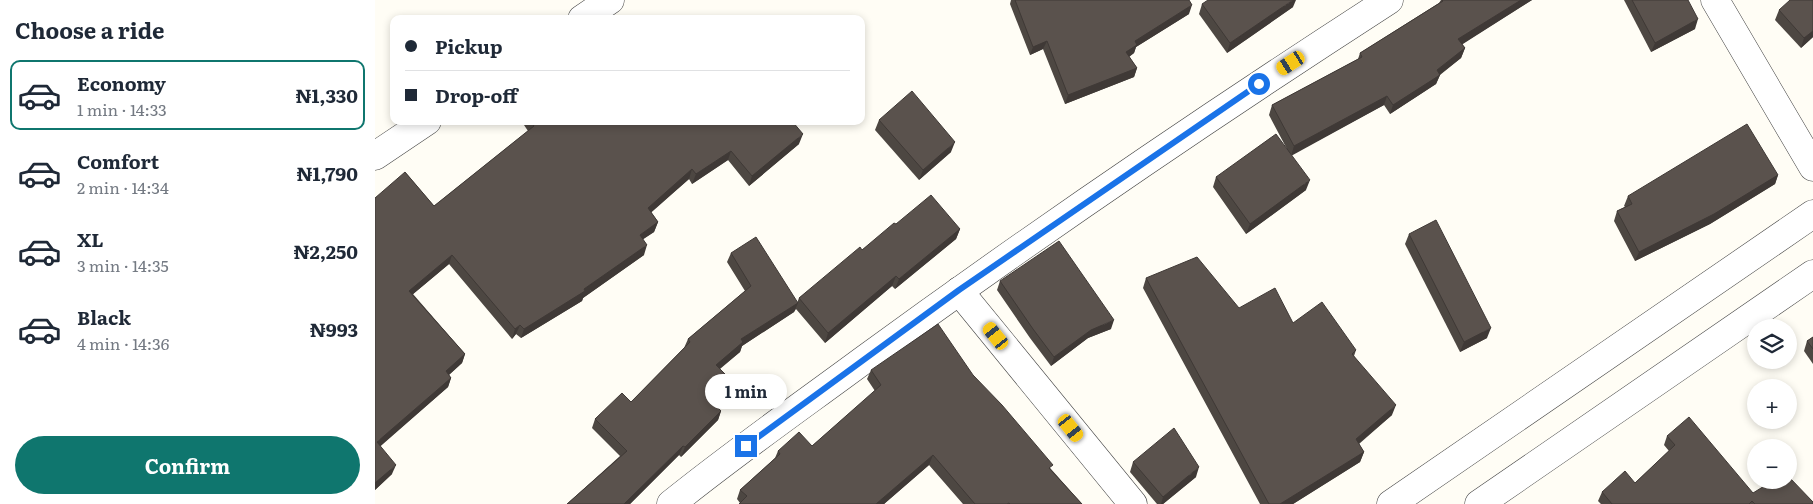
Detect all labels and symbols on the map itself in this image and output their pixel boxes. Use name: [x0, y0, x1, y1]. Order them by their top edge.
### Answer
car: [1274, 49, 1307, 77]
route start: [1248, 73, 1270, 95]
car: [980, 320, 1011, 352]
callout: 1 min: [705, 374, 787, 408]
car: [1055, 412, 1086, 444]
route end: [735, 435, 757, 457]

